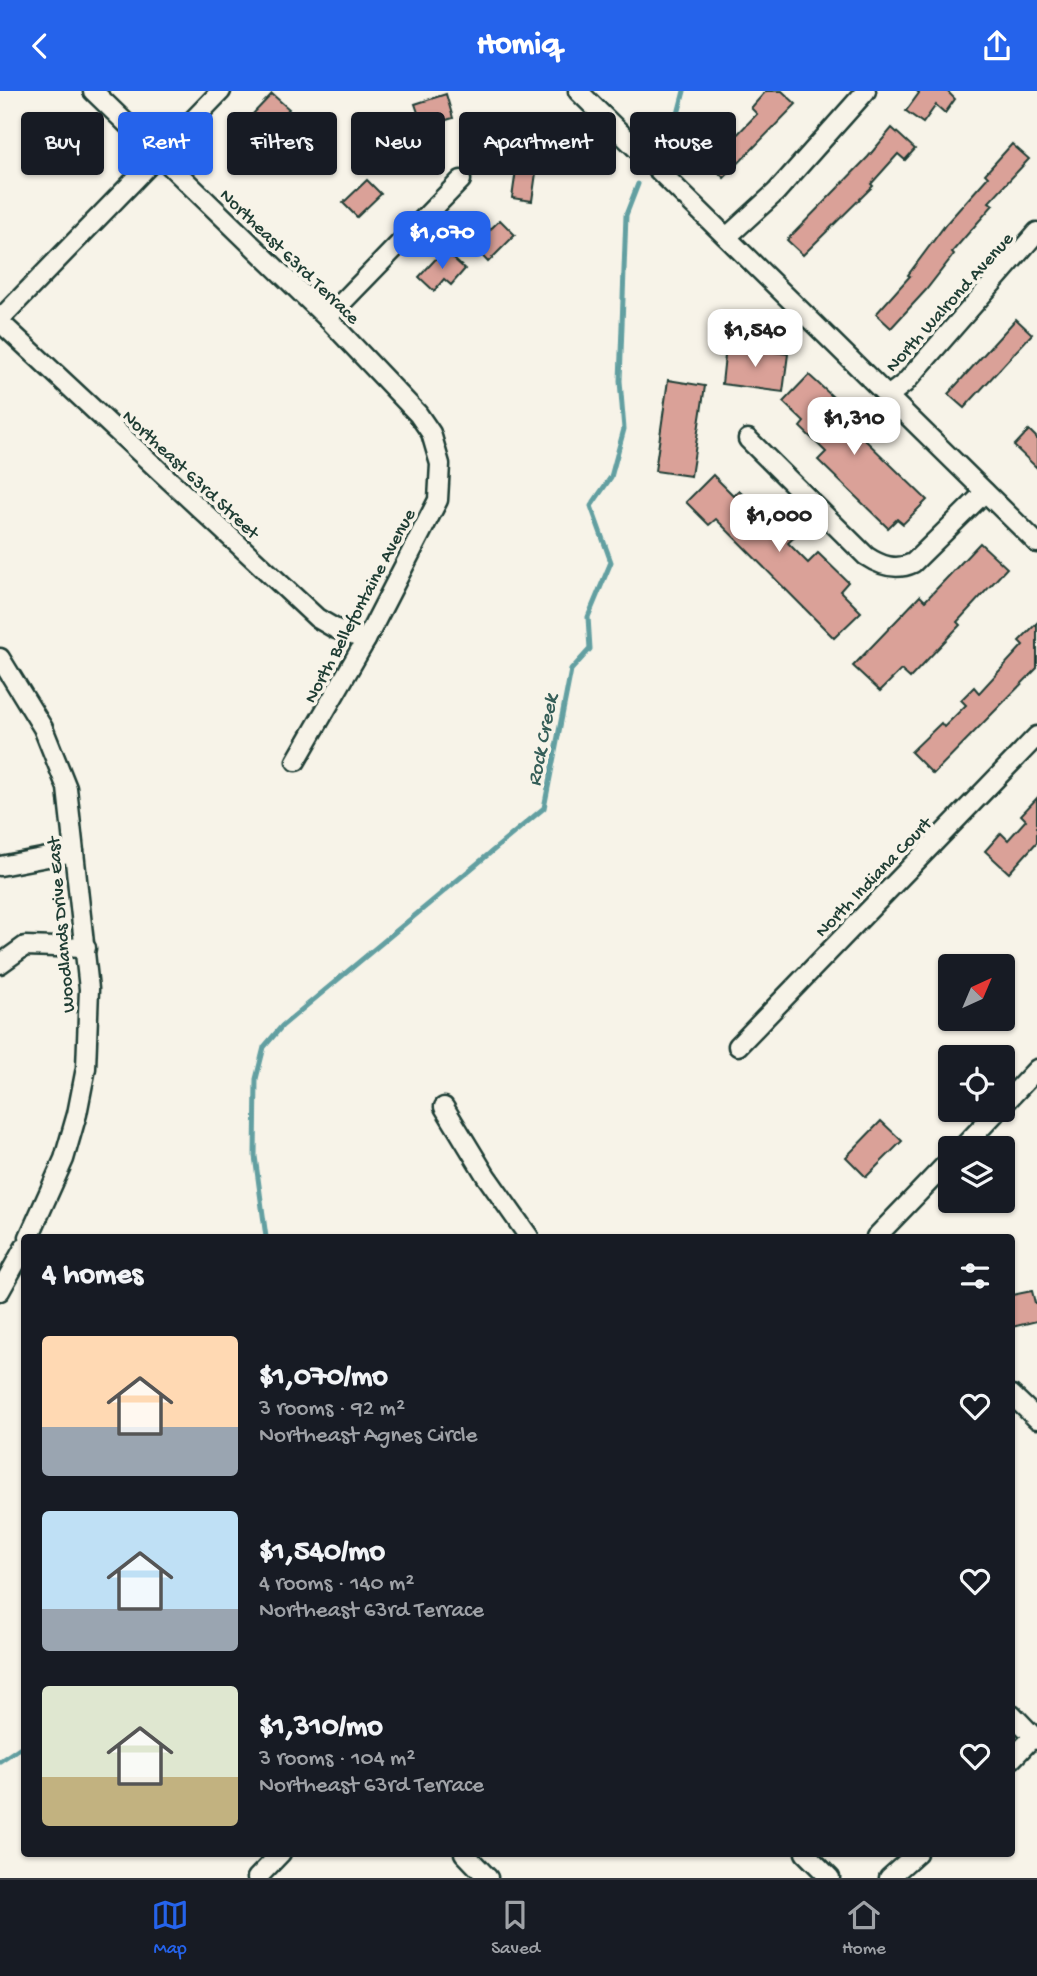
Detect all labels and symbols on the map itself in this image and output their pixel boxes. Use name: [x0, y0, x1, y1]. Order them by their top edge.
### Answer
street label: Northeast 63rd Terrace: [214, 185, 364, 330]
pin: $1,070: [385, 211, 499, 271]
street label: North Walrond Avenue: [882, 228, 1020, 378]
pin: $1,540: [698, 309, 812, 369]
pin: $1,310: [797, 397, 911, 457]
street label: Northeast 63rd Street: [116, 406, 265, 547]
pin: $1,000: [722, 495, 836, 554]
street label: North Bellefontaine Avenue: [300, 505, 422, 708]
water label: Rock Creek: [523, 690, 566, 789]
street label: North Indiana Court: [811, 812, 939, 943]
street label: Woodlands Drive East: [43, 834, 82, 1014]
north arrow: [938, 954, 1015, 1031]

